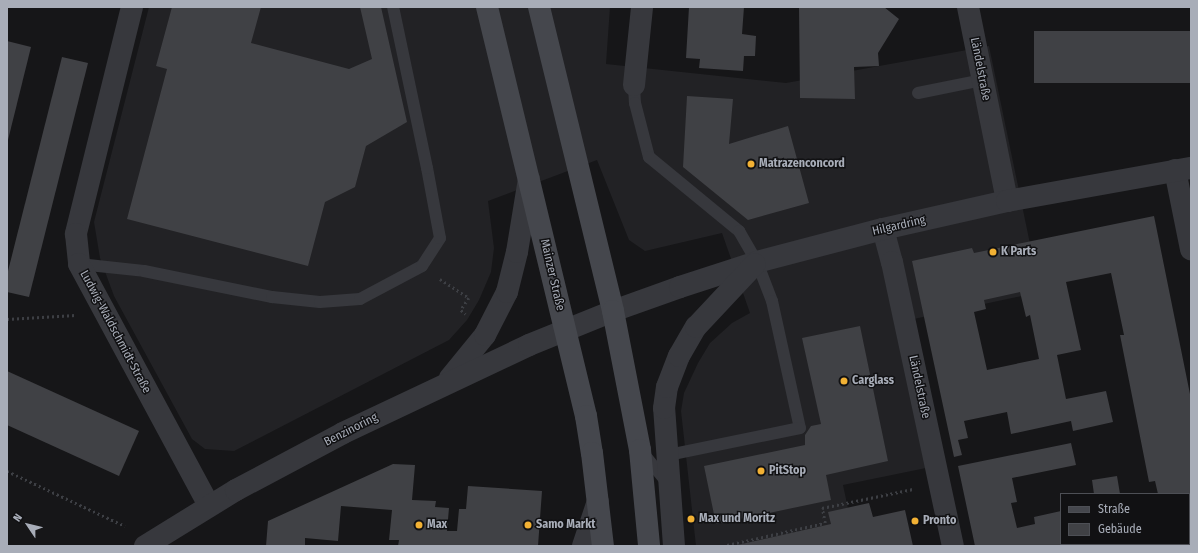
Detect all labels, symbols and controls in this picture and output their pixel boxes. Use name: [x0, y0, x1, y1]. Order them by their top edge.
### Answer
street label: Ländelstraße: [967, 36, 993, 102]
place label: Matrazenconcord: [759, 157, 845, 171]
marker: Matrazenconcord: [746, 159, 756, 169]
street label: Hilgardring: [871, 213, 927, 239]
street label: Mainzer Straße: [537, 238, 567, 312]
place label: K Parts: [1001, 245, 1036, 259]
marker: K Parts: [988, 247, 998, 257]
street label: Ludwig-Waldschmidt-Straße: [76, 268, 154, 396]
street label: Ländelstraße: [905, 354, 933, 420]
place label: Carglass: [852, 374, 894, 388]
marker: Carglass: [839, 376, 849, 386]
street label: Benzinoring: [322, 410, 380, 450]
place label: PitStop: [769, 464, 806, 478]
marker: PitStop: [756, 466, 766, 476]
legend: [1060, 493, 1190, 545]
text: Straße: [1098, 502, 1130, 516]
north arrow: [8, 505, 48, 545]
text: N: [11, 511, 25, 524]
place label: Max und Moritz: [699, 512, 775, 526]
marker: Max und Moritz: [686, 514, 696, 524]
place label: Pronto: [923, 514, 956, 528]
marker: Pronto: [910, 516, 920, 526]
place label: Max: [427, 518, 447, 532]
place label: Samo Markt: [536, 518, 596, 532]
marker: Max: [414, 520, 424, 530]
marker: Samo Markt: [523, 520, 533, 530]
text: Gebäude: [1098, 522, 1142, 536]

